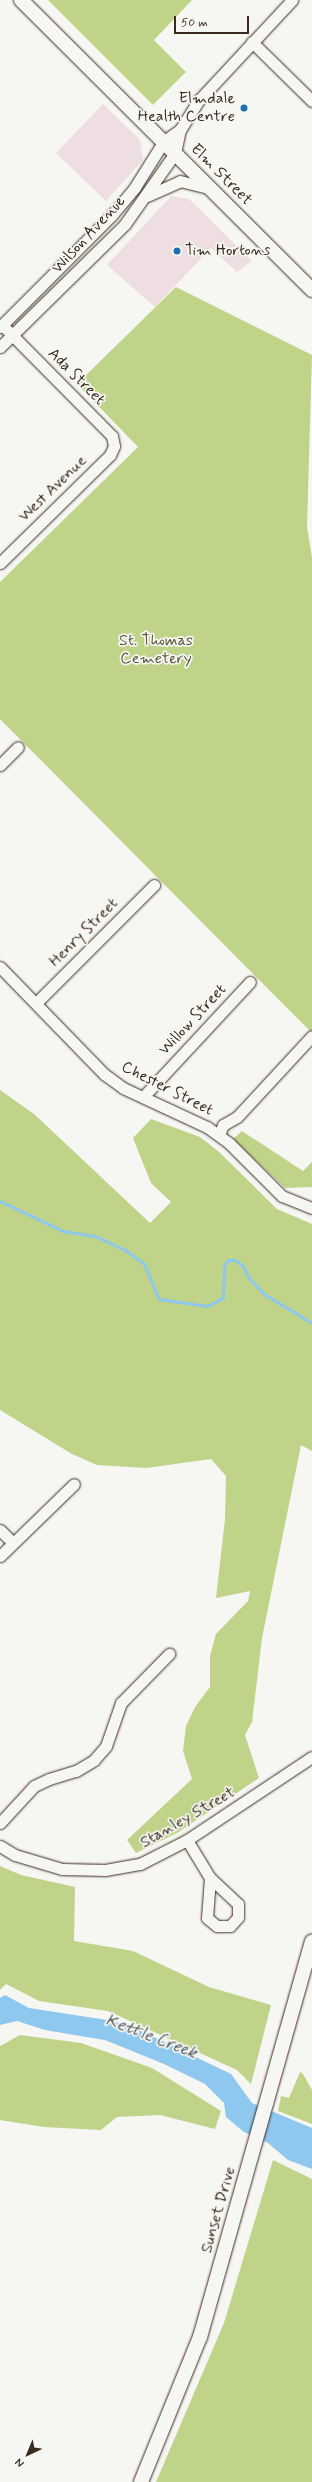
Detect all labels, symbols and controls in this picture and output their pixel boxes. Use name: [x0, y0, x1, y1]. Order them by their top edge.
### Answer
scale bar: [176, 8, 251, 34]
text: 50 m: [181, 15, 208, 31]
place label: Elmdale Health Centre: [138, 89, 235, 127]
marker: Elmdale Health Centre: [238, 102, 250, 114]
street label: Elm Street: [186, 140, 256, 210]
street label: Wilson Avenue: [49, 193, 129, 277]
place label: Tim Hortons: [185, 241, 268, 261]
marker: Tim Hortons: [172, 246, 182, 256]
street label: Ada Street: [42, 343, 110, 411]
street label: West Avenue: [15, 452, 91, 526]
park label: St. Thomas Cemetery: [119, 631, 193, 669]
street label: Henry Street: [45, 894, 123, 972]
street label: Willow Street: [154, 979, 232, 1061]
street label: Chester Street: [117, 1057, 217, 1121]
street label: Stanley Street: [138, 1783, 238, 1853]
water label: Kettle Creek: [102, 2010, 200, 2064]
street label: Sunset Drive: [198, 2165, 240, 2255]
north arrow: [8, 2434, 48, 2474]
text: N: [12, 2455, 27, 2470]

